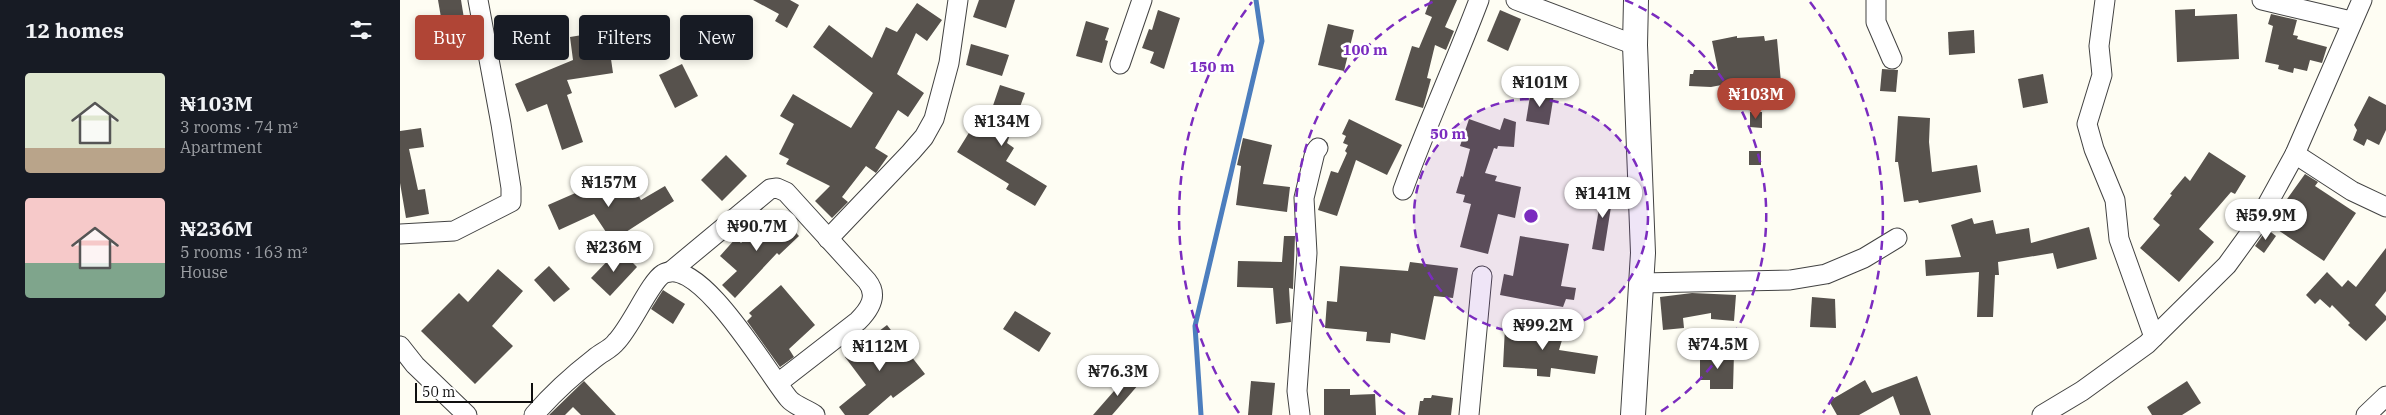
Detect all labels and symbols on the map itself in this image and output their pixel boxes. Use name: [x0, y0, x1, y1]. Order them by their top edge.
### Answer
text: 100 m: [1342, 40, 1388, 59]
text: 150 m: [1189, 57, 1235, 76]
pin: ₦101M: [1505, 66, 1575, 108]
pin: ₦103M: [1721, 78, 1791, 120]
pin: ₦134M: [967, 104, 1037, 147]
text: 50 m: [1430, 124, 1466, 143]
pin: ₦157M: [574, 166, 644, 208]
pin: ₦141M: [1568, 176, 1638, 219]
pin: ₦59.9M: [2225, 198, 2307, 241]
centre of rings: [1522, 207, 1540, 225]
pin: ₦90.7M: [716, 210, 798, 252]
pin: ₦236M: [579, 230, 649, 273]
pin: ₦99.2M: [1502, 308, 1584, 351]
pin: ₦74.5M: [1677, 328, 1759, 370]
pin: ₦112M: [845, 330, 915, 372]
pin: ₦76.3M: [1077, 354, 1159, 397]
scale bar: [415, 380, 532, 403]

